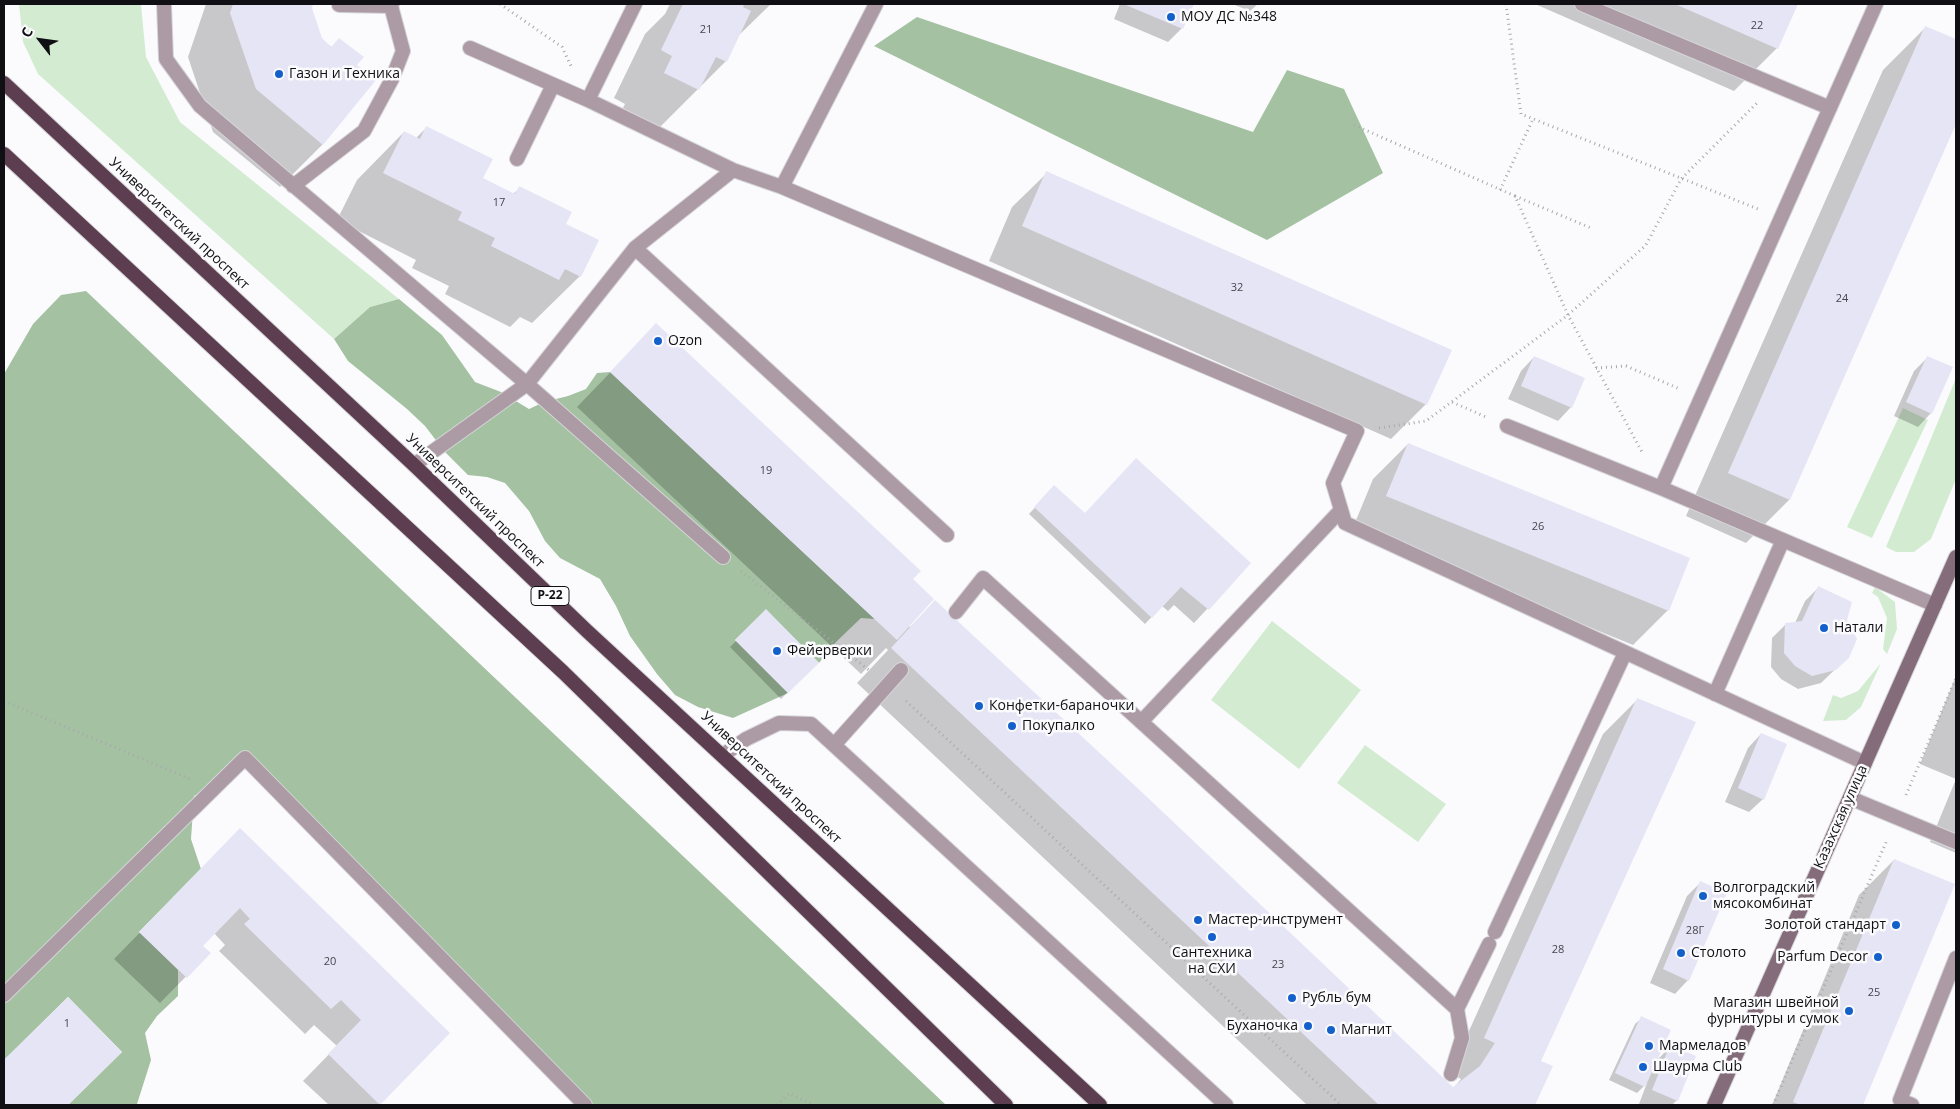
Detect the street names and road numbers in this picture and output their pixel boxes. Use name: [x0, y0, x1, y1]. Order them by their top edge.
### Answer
street label: Университетский проспект: [105, 155, 253, 293]
street label: Университетский проспект: [402, 430, 548, 572]
road number: Р-22: [531, 586, 569, 606]
street label: Университетский проспект: [697, 709, 845, 847]
street label: Казахская улица: [1811, 763, 1871, 871]

